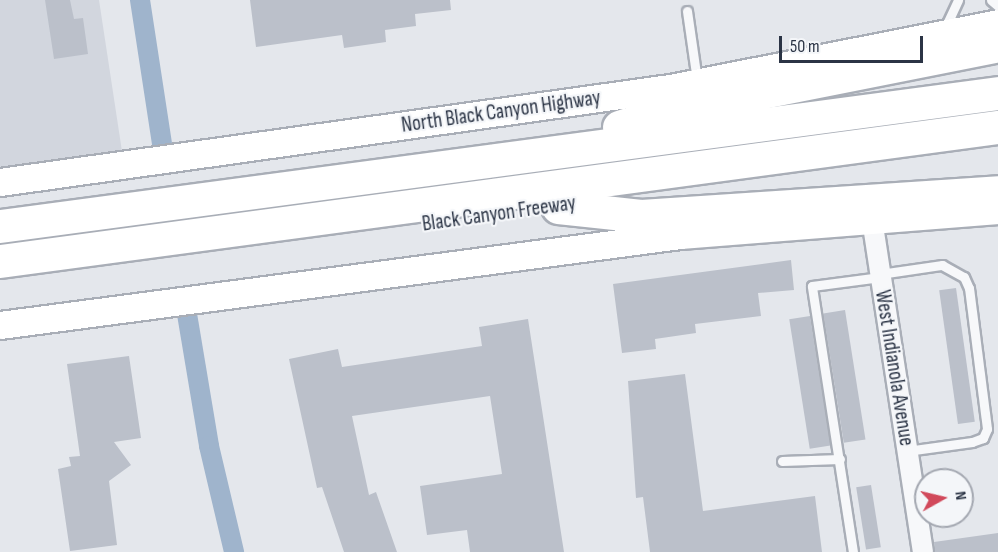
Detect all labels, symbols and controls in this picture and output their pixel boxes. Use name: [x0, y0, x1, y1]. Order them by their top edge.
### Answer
scale bar: [782, 24, 926, 62]
text: 50 m: [790, 36, 820, 57]
street label: North Black Canyon Highway: [400, 86, 602, 138]
street label: Black Canyon Freeway: [421, 191, 577, 237]
street label: West Indianola Avenue: [869, 288, 919, 448]
north arrow: [914, 468, 974, 528]
text: N: [950, 490, 970, 501]

